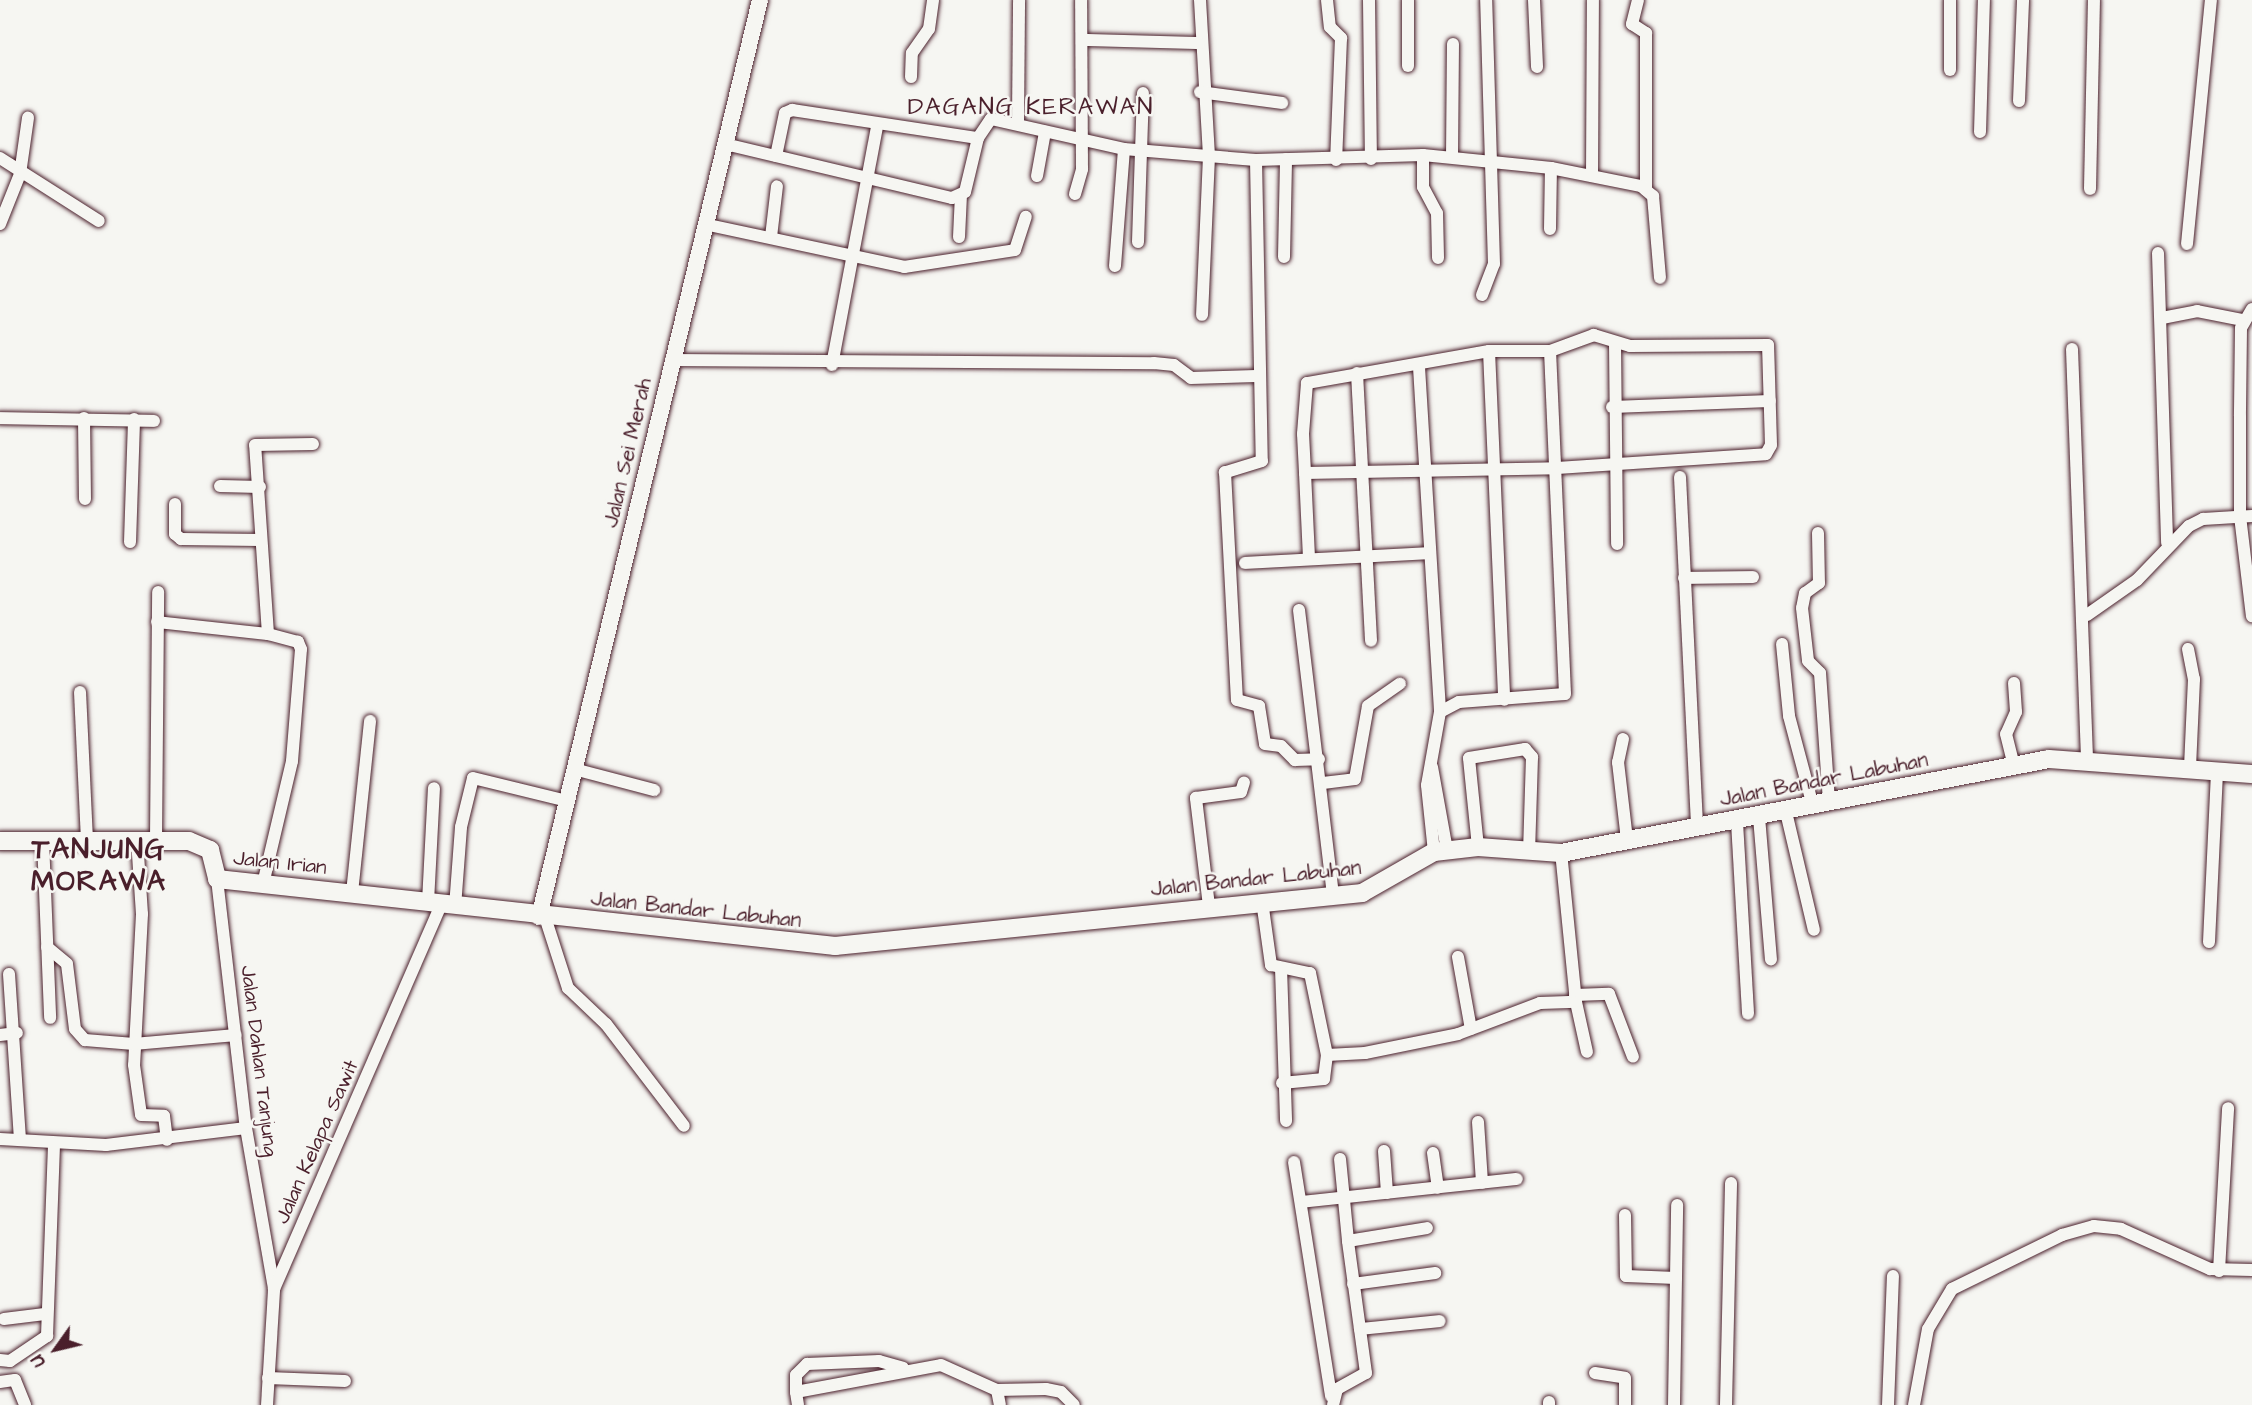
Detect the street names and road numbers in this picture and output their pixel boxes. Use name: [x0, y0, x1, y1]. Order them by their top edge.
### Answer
street label: Jalan Sei Merah: [599, 376, 657, 530]
street label: Jalan Bandar Labuhan: [1718, 747, 1930, 813]
street label: Jalan Irian: [232, 846, 328, 880]
street label: Jalan Bandar Labuhan: [1150, 855, 1362, 903]
street label: Jalan Bandar Labuhan: [590, 886, 802, 934]
street label: Jalan Dahlan Tanjung: [235, 964, 283, 1158]
street label: Jalan Kelapa Sawit: [270, 1056, 364, 1228]

